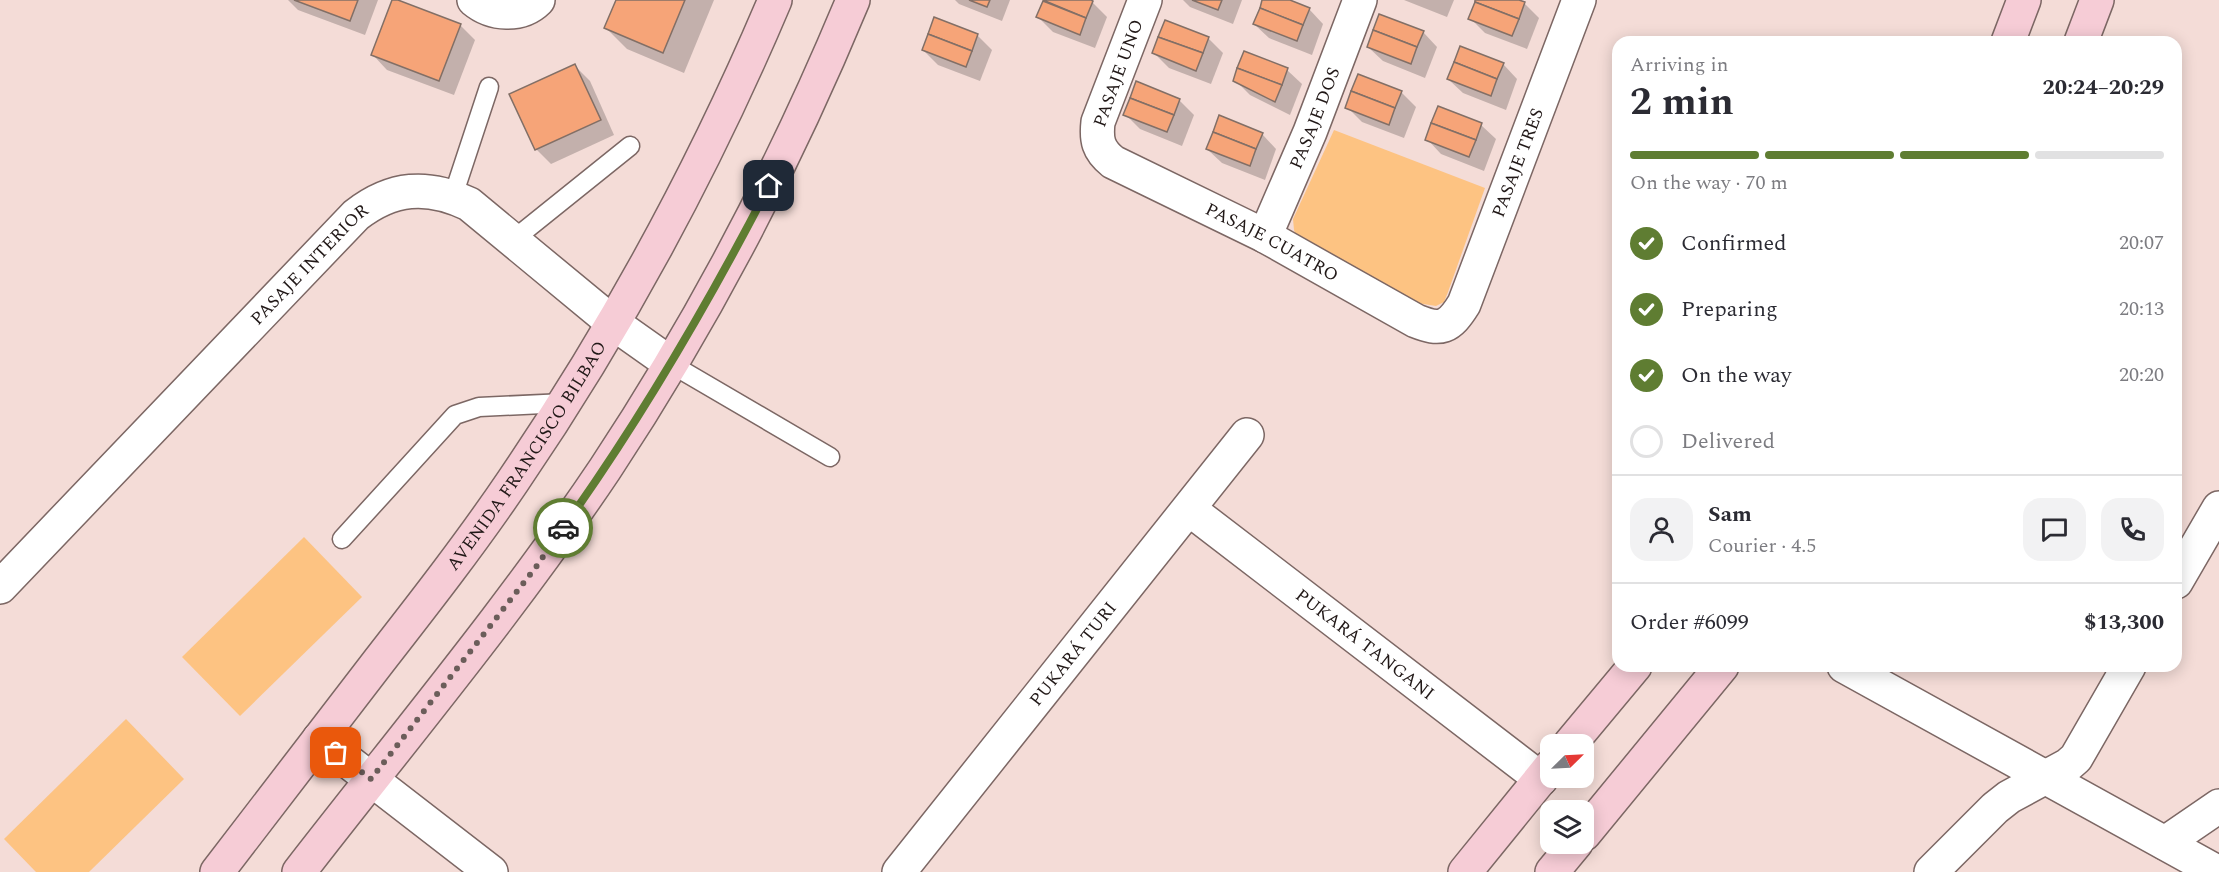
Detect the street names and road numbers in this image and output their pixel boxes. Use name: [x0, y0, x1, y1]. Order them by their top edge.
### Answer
street label: PASAJE UNO: [1086, 15, 1150, 131]
street label: PASAJE DOS: [1283, 63, 1347, 174]
street label: PASAJE TRES: [1485, 104, 1551, 221]
street label: PASAJE CUATRO: [1201, 196, 1344, 289]
street label: PASAJE INTERIOR: [244, 197, 374, 332]
street label: AVENIDA FRANCISCO BILBAO: [440, 336, 613, 577]
street label: PUKARÁ TANGANI: [1289, 582, 1440, 707]
street label: PUKARÁ TURI: [1023, 596, 1123, 712]

